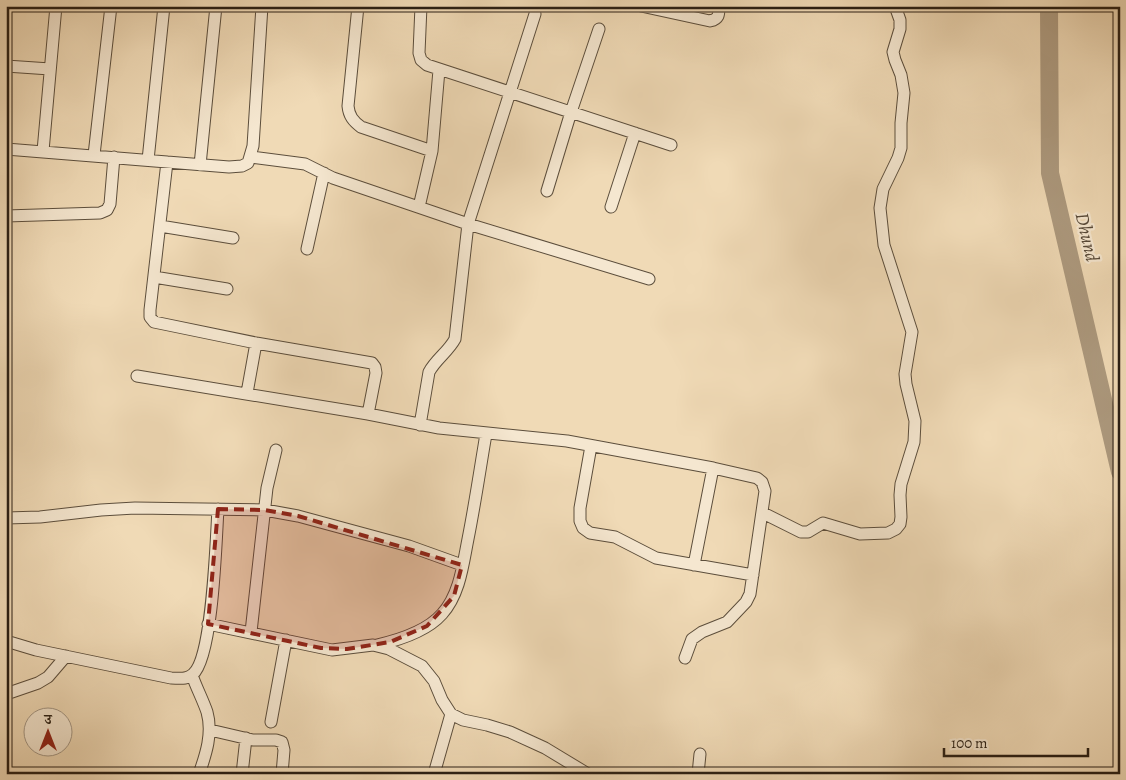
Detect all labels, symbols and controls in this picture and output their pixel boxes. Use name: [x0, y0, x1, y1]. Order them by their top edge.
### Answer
water label: Dhund: [1069, 210, 1105, 264]
north arrow: [22, 708, 72, 758]
text: उ: [43, 710, 52, 729]
scale bar: [944, 725, 1087, 757]
text: 100 m: [951, 733, 988, 753]

